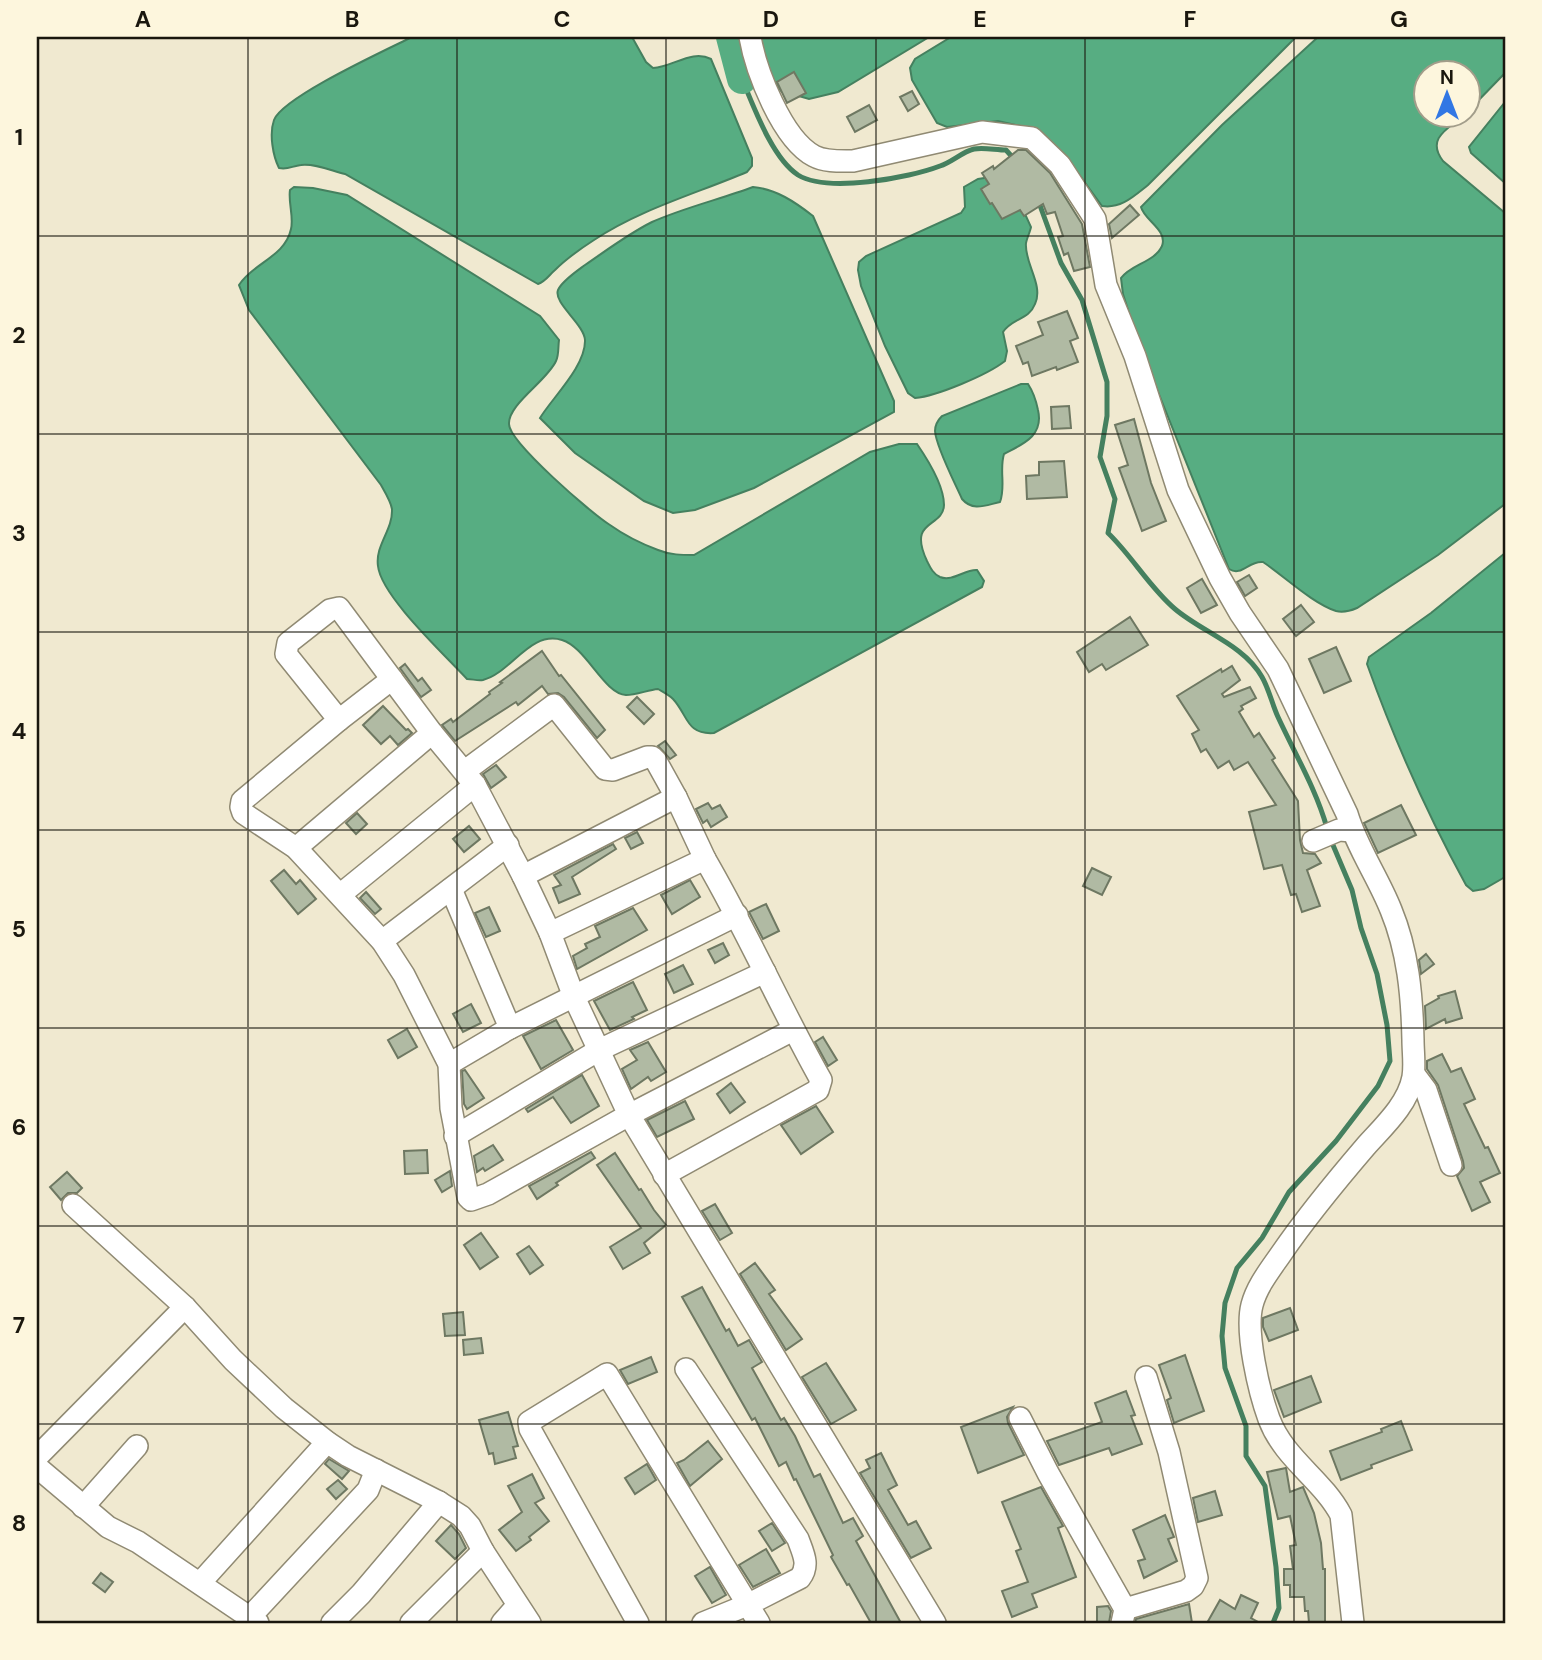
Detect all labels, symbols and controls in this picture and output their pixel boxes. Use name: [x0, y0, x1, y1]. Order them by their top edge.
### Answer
text: A: [135, 4, 151, 34]
text: B: [345, 4, 359, 34]
text: C: [554, 4, 570, 34]
text: D: [763, 4, 779, 34]
text: E: [973, 4, 987, 34]
text: F: [1184, 4, 1197, 34]
text: G: [1390, 4, 1408, 34]
north arrow: [1412, 60, 1482, 130]
text: N: [1440, 65, 1454, 90]
text: 1: [15, 122, 23, 152]
text: 2: [12, 320, 26, 350]
text: 3: [12, 518, 26, 548]
text: 4: [12, 716, 27, 746]
text: 5: [12, 914, 26, 944]
text: 6: [12, 1112, 26, 1142]
text: 7: [13, 1310, 25, 1340]
text: 8: [12, 1508, 26, 1538]

